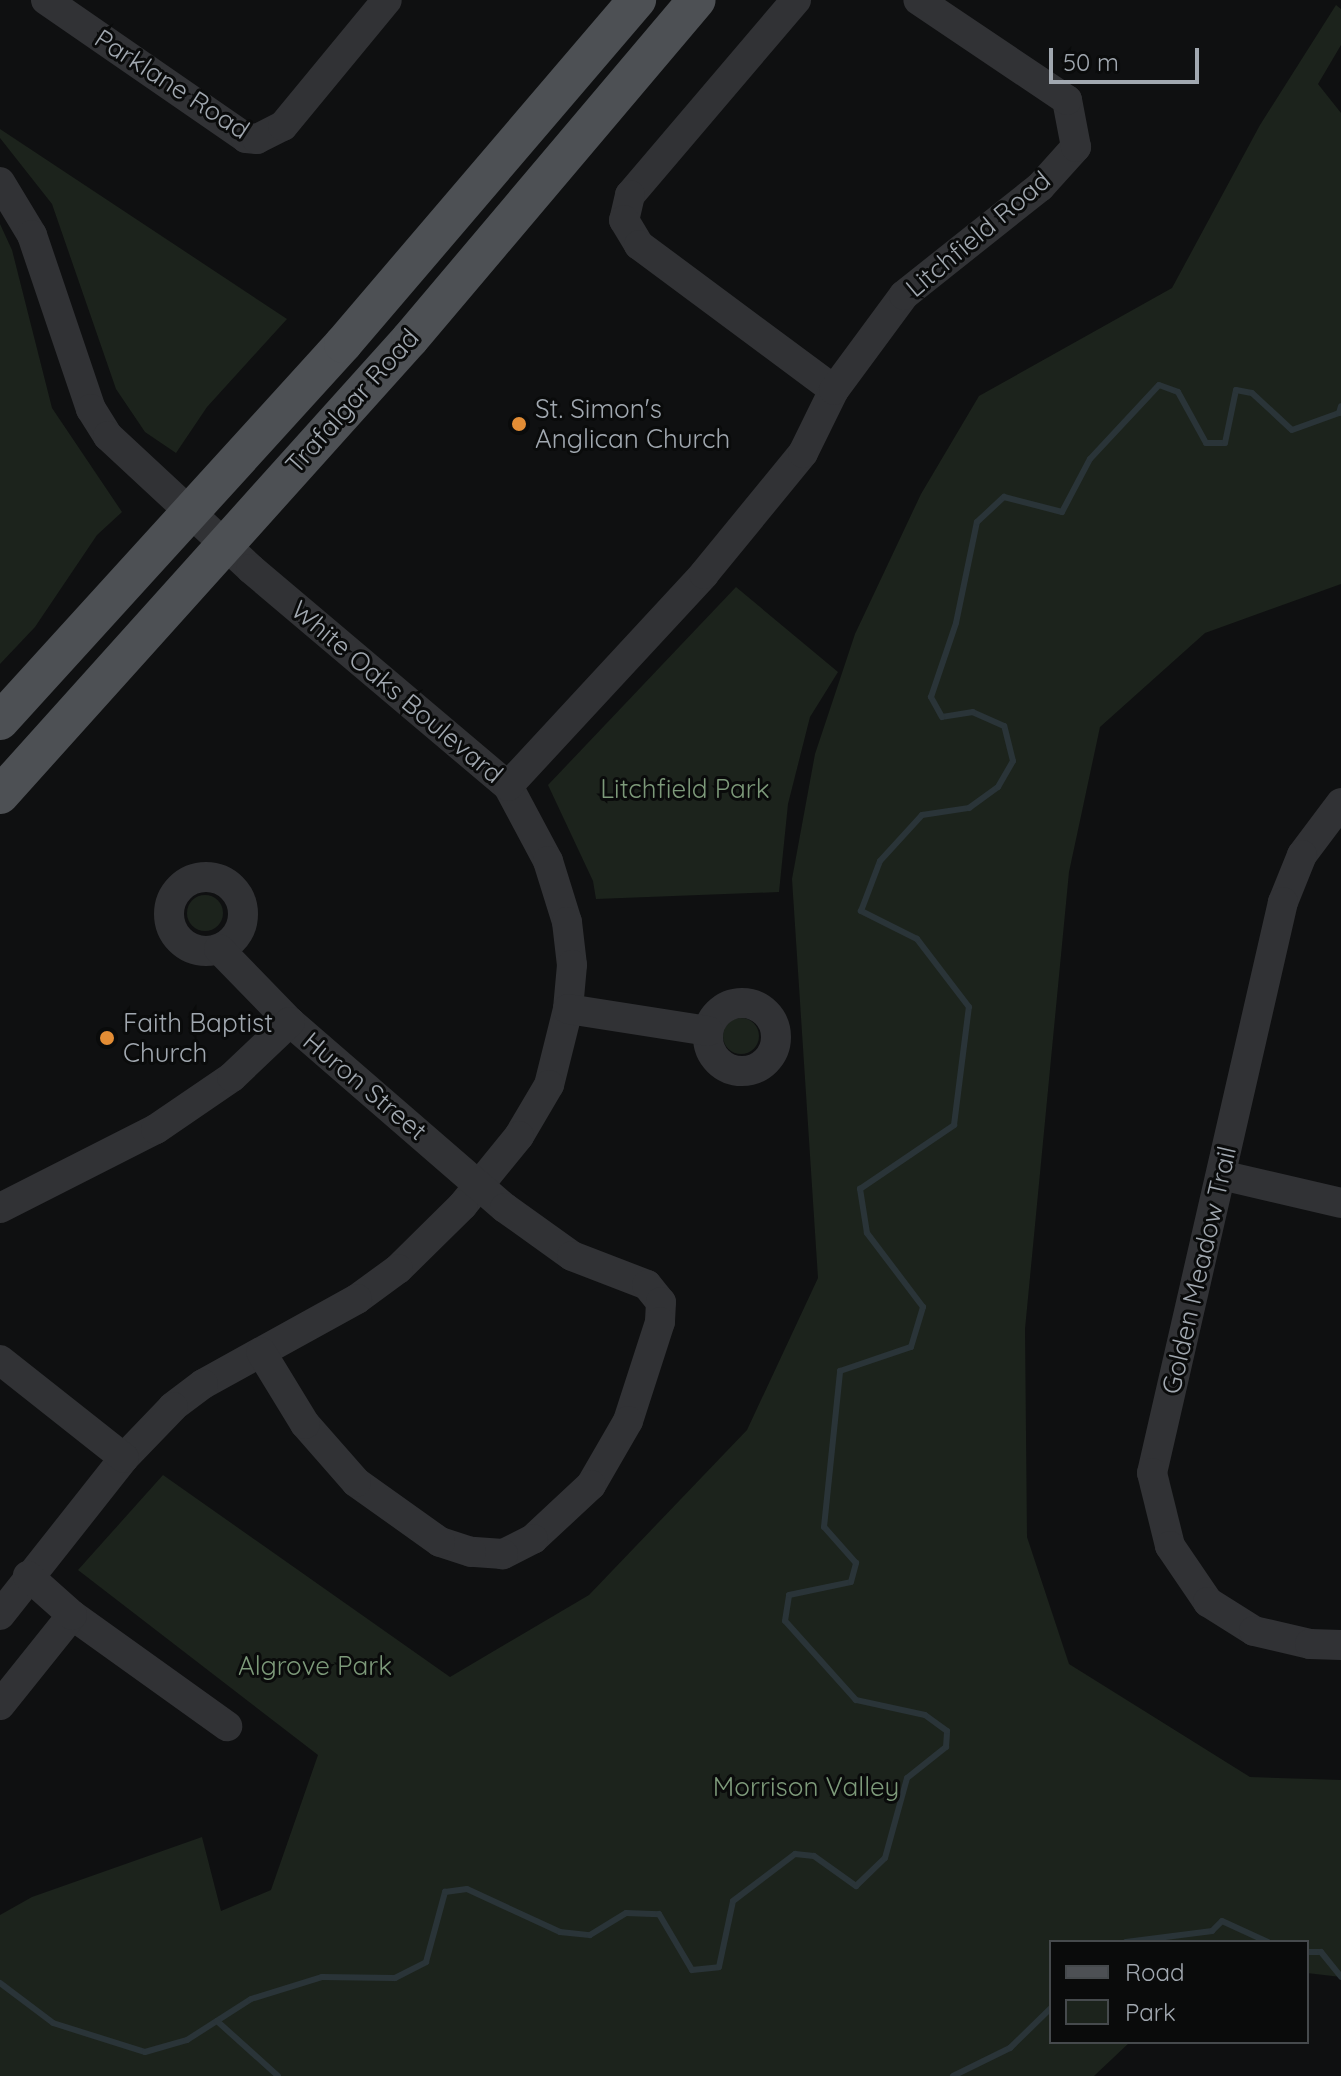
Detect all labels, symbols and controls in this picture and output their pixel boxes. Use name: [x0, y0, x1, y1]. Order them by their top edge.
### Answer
street label: Parklane Road: [89, 22, 255, 146]
scale bar: [1053, 32, 1203, 82]
text: 50 m: [1063, 47, 1119, 77]
street label: Litchfield Road: [899, 165, 1057, 303]
street label: Trafalgar Road: [279, 322, 425, 480]
place label: St. Simon's Anglican Church: [535, 393, 730, 454]
marker: St. Simon's Anglican Church: [510, 415, 528, 433]
street label: White Oaks Boulevard: [285, 594, 509, 790]
park label: Litchfield Park: [600, 773, 770, 805]
place label: Faith Baptist Church: [123, 1007, 273, 1068]
street label: Huron Street: [297, 1025, 433, 1147]
marker: Faith Baptist Church: [98, 1029, 116, 1047]
street label: Golden Meadow Trail: [1155, 1143, 1243, 1397]
park label: Algrove Park: [238, 1650, 392, 1682]
park label: Morrison Valley: [713, 1771, 899, 1803]
legend: [1049, 1940, 1309, 2044]
text: Road: [1125, 1957, 1185, 1987]
text: Park: [1125, 1997, 1176, 2027]

